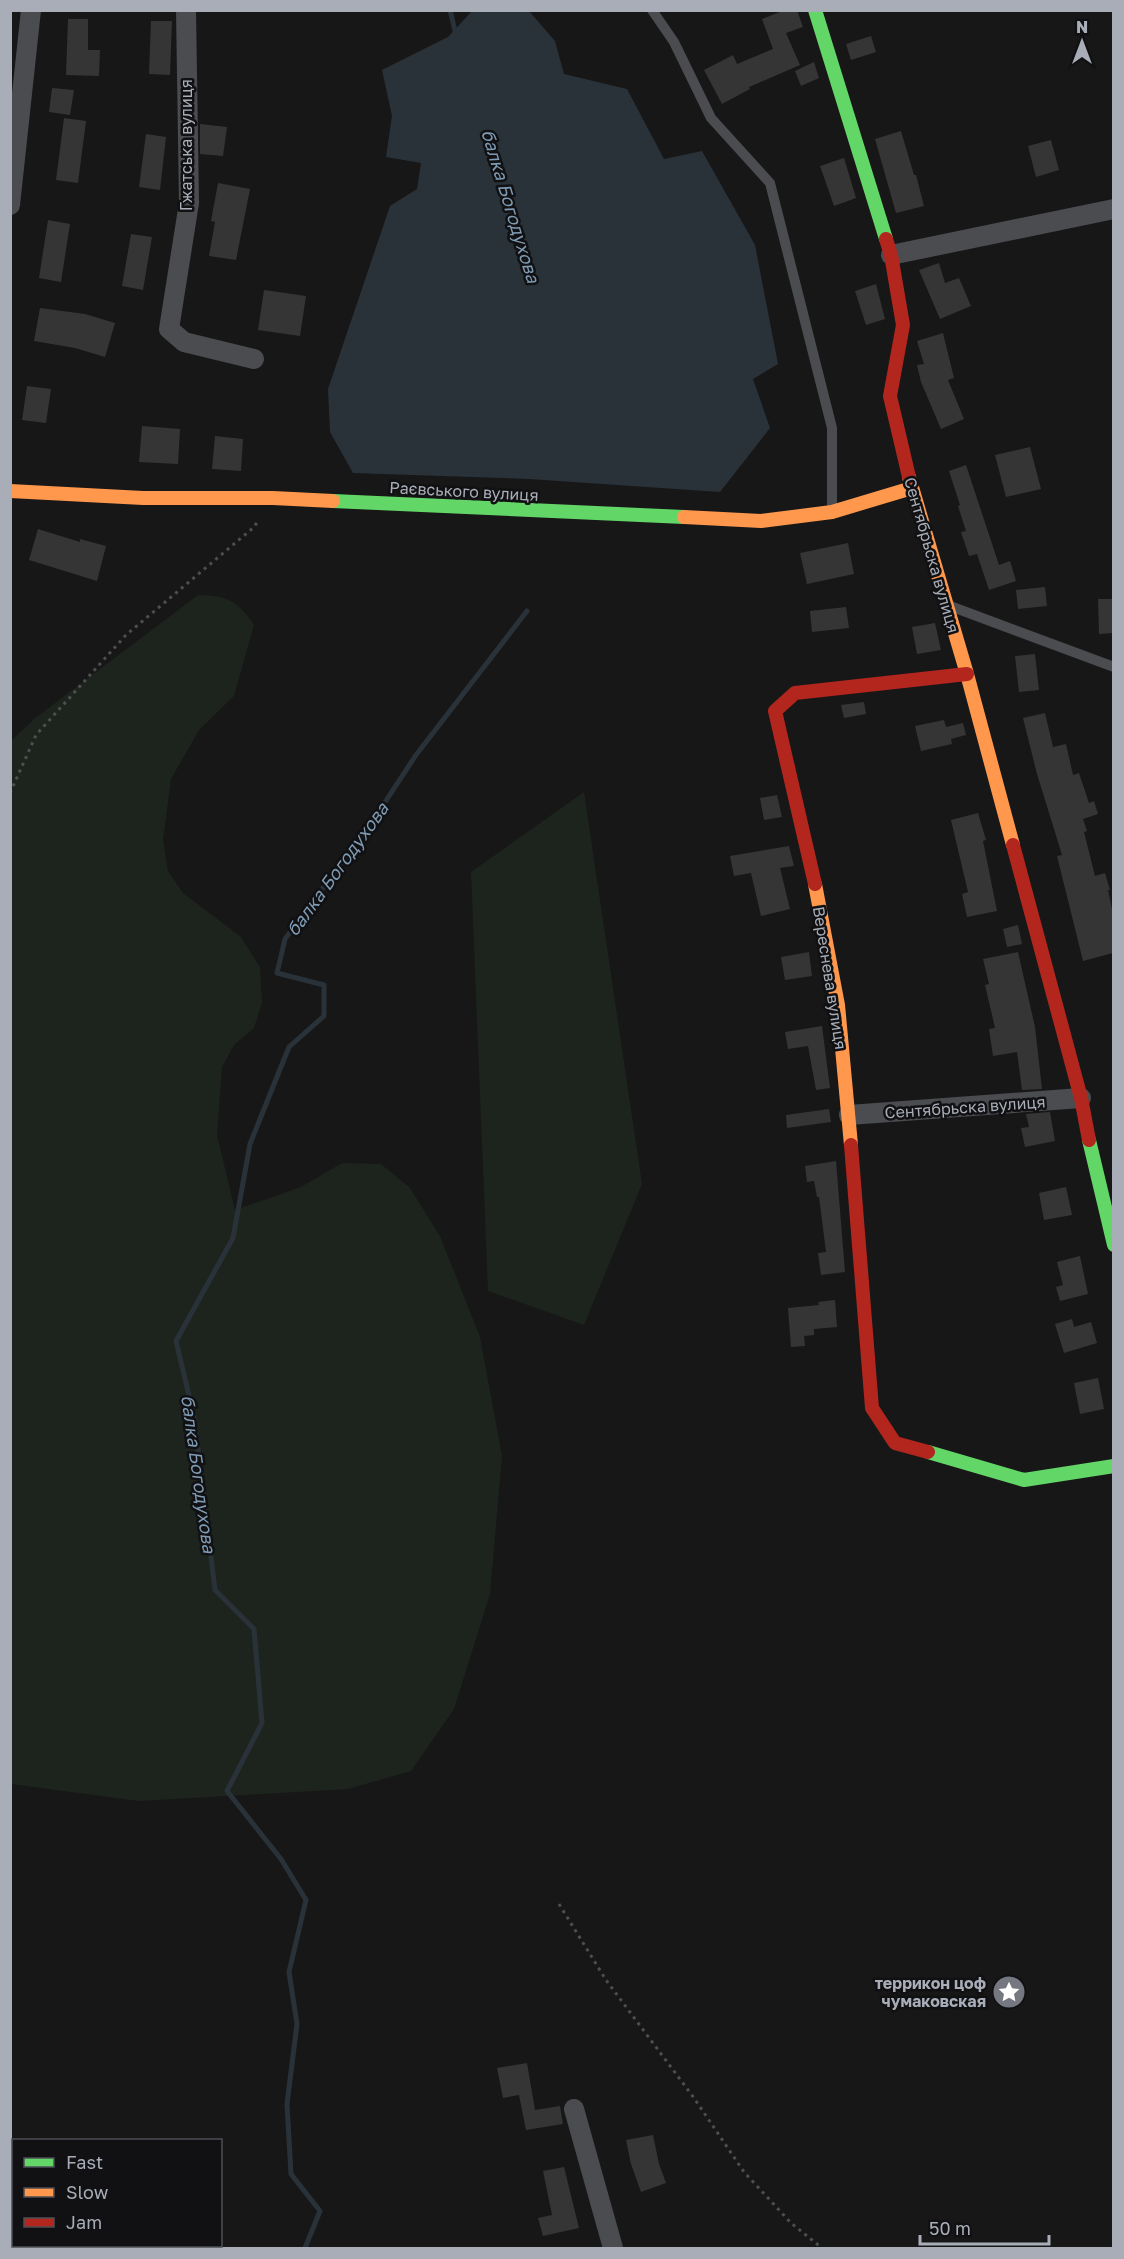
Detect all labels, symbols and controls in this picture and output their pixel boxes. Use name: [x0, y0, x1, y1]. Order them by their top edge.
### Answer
north arrow: [1052, 12, 1112, 72]
text: N: [1076, 17, 1088, 37]
street label: Гжатська вулиця: [176, 79, 196, 211]
water label: балка Богодухова: [477, 127, 545, 286]
street label: Сентябрьска вулиця: [900, 475, 964, 635]
street label: Раєвського вулиця: [389, 477, 539, 505]
water label: балка Богодухова: [281, 797, 393, 940]
street label: Вереснева вулиця: [809, 905, 851, 1051]
street label: Сентябрьска вулиця: [884, 1091, 1046, 1123]
water label: балка Богодухова: [177, 1394, 221, 1555]
place label: террикон цоф чумаковская: [875, 1973, 986, 2011]
place icon: террикон цоф чумаковская: [991, 1974, 1027, 2010]
legend: [12, 2139, 222, 2247]
text: Fast: [66, 2151, 103, 2173]
text: Slow: [66, 2181, 109, 2203]
scale bar: [920, 2208, 1049, 2246]
text: Jam: [66, 2211, 102, 2233]
text: 50 m: [929, 2217, 971, 2239]

